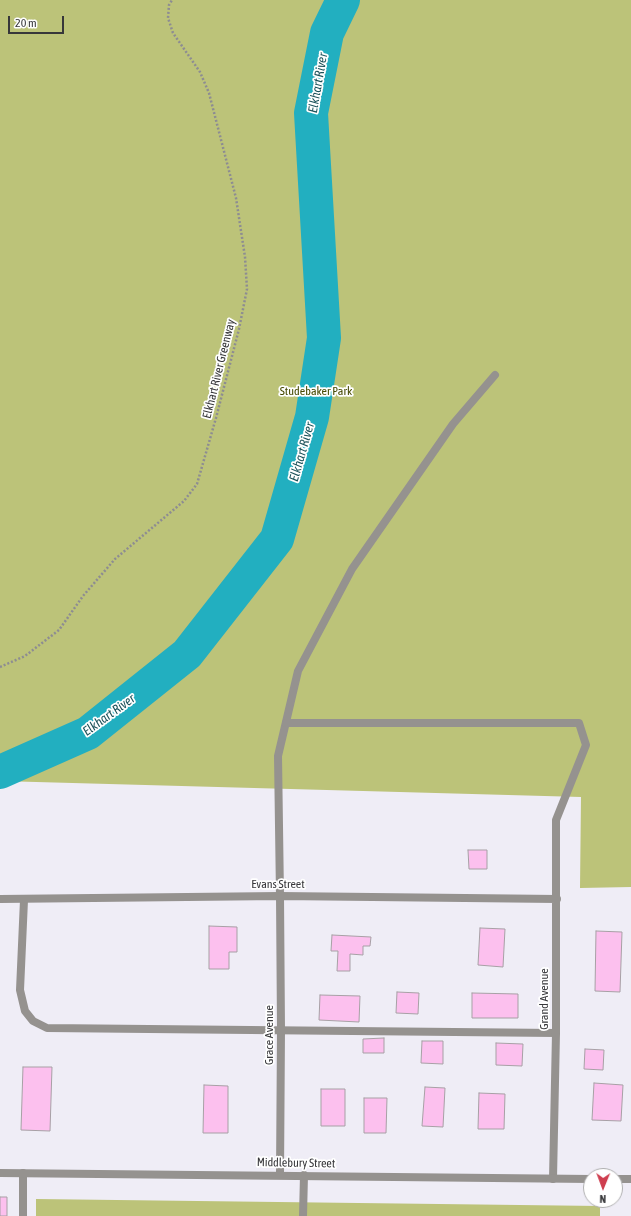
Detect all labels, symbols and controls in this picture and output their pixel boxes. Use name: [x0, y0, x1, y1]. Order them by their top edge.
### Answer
scale bar: [10, 8, 66, 34]
text: 20 m: [15, 16, 37, 30]
water label: Elkhart River: [305, 52, 331, 114]
street label: Elkhart River Greenway: [200, 318, 238, 420]
park label: Studebaker Park: [280, 384, 352, 398]
water label: Elkhart River: [286, 421, 318, 483]
water label: Elkhart River: [80, 691, 138, 739]
street label: Evans Street: [251, 877, 305, 891]
street label: Grand Avenue: [537, 968, 551, 1030]
street label: Grace Avenue: [262, 1005, 276, 1065]
street label: Middlebury Street: [257, 1155, 335, 1171]
north arrow: [583, 1168, 623, 1208]
text: N: [599, 1193, 606, 1205]

